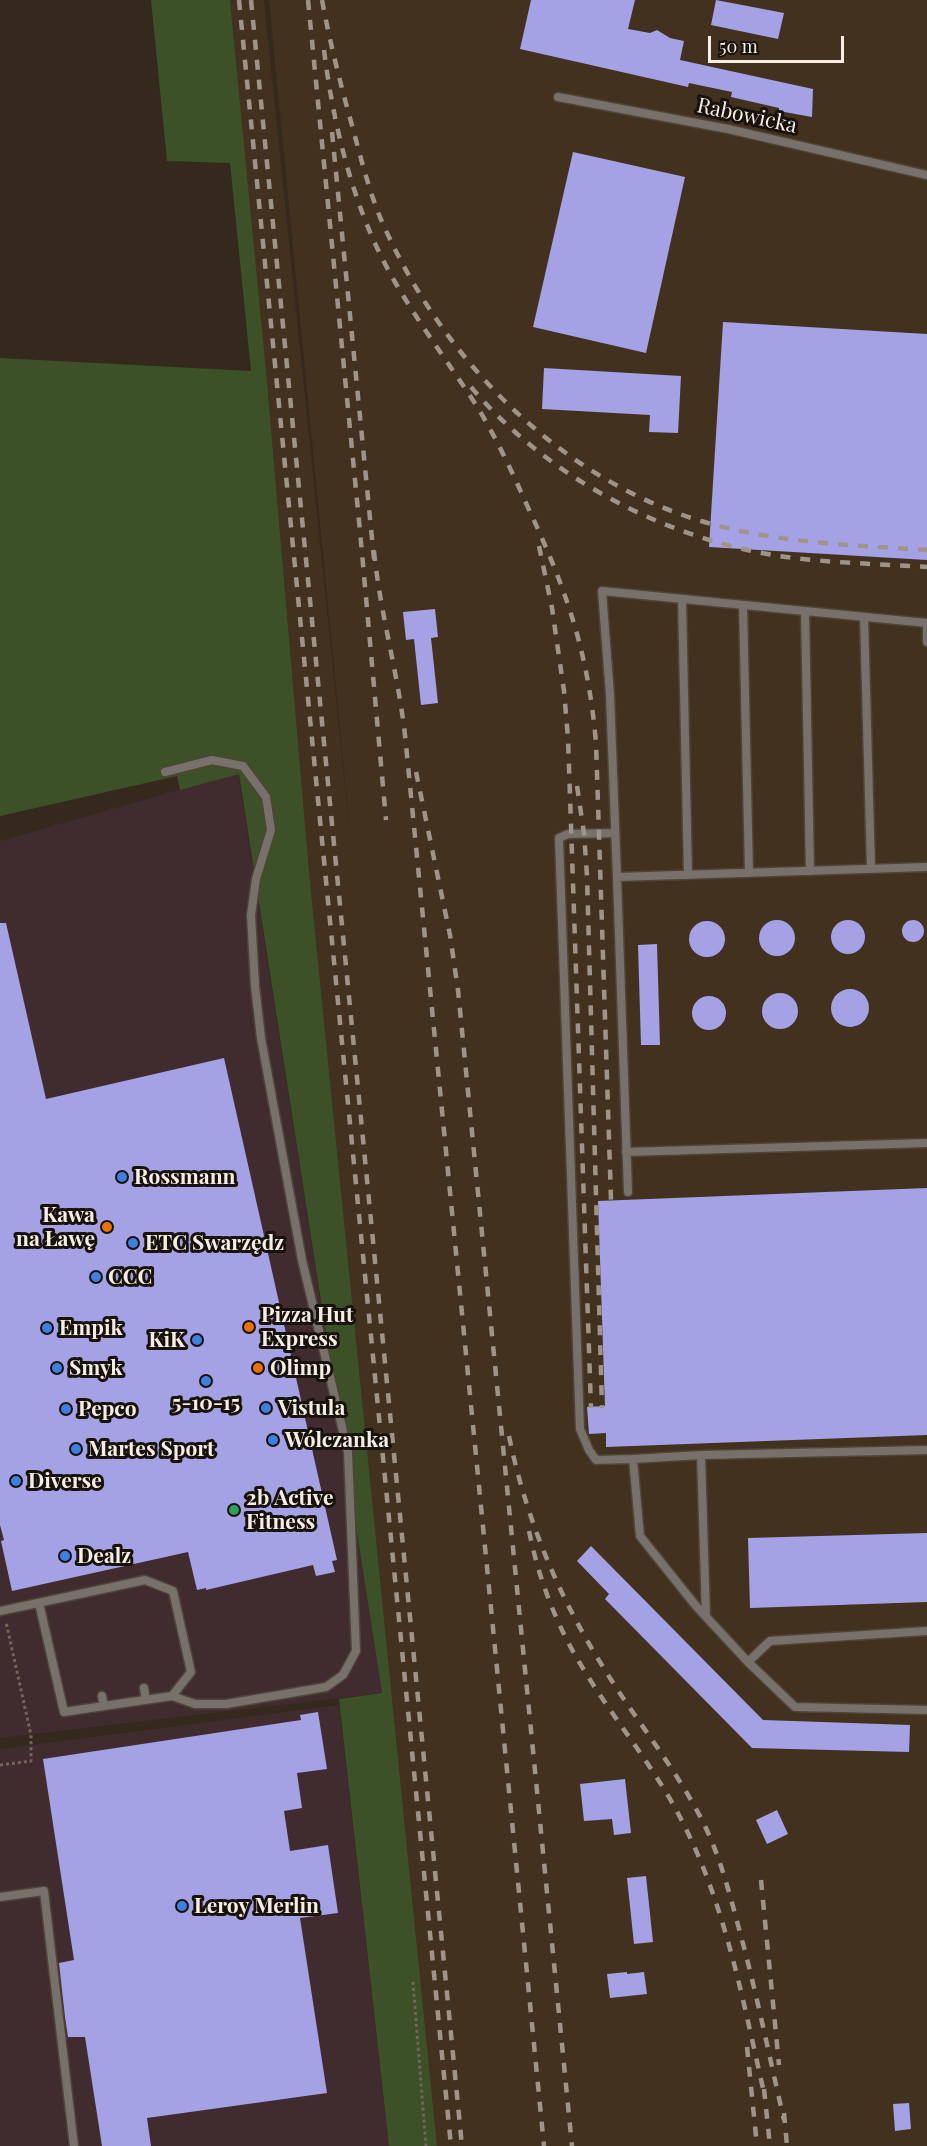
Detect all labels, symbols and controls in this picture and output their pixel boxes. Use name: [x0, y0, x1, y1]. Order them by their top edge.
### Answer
scale bar: [711, 24, 848, 62]
text: 50 m: [719, 34, 758, 58]
street label: Rabowicka: [695, 93, 799, 139]
place label: Rossmann: [134, 1164, 235, 1190]
marker: Rossmann: [115, 1170, 129, 1184]
place label: Kawa na Ławę: [16, 1202, 95, 1252]
marker: Kawa na Ławę: [100, 1220, 114, 1234]
place label: ETC Swarzędz: [145, 1230, 284, 1256]
marker: ETC Swarzędz: [126, 1236, 140, 1250]
place label: CCC: [108, 1264, 152, 1290]
marker: CCC: [89, 1270, 103, 1284]
place label: Pizza Hut Express: [261, 1302, 353, 1352]
place label: Empik: [59, 1315, 123, 1341]
marker: Pizza Hut Express: [242, 1320, 256, 1334]
marker: Empik: [40, 1321, 54, 1335]
place label: KiK: [148, 1327, 185, 1353]
marker: KiK: [190, 1333, 204, 1347]
place label: Smyk: [69, 1355, 123, 1381]
place label: Olimp: [270, 1355, 331, 1381]
marker: Smyk: [50, 1361, 64, 1375]
marker: Olimp: [251, 1361, 265, 1375]
marker: 5-10-15: [199, 1374, 213, 1388]
place label: 5-10-15: [172, 1390, 240, 1416]
place label: Vistula: [278, 1395, 345, 1421]
place label: Pepco: [78, 1396, 137, 1422]
marker: Vistula: [259, 1401, 273, 1415]
marker: Pepco: [59, 1402, 73, 1416]
place label: Wólczanka: [285, 1427, 389, 1453]
marker: Wólczanka: [266, 1433, 280, 1447]
place label: Martes Sport: [88, 1436, 214, 1462]
marker: Martes Sport: [69, 1442, 83, 1456]
place label: Diverse: [28, 1468, 102, 1494]
marker: Diverse: [9, 1474, 23, 1488]
place label: 2b Active Fitness: [246, 1485, 333, 1535]
marker: 2b Active Fitness: [227, 1503, 241, 1517]
place label: Dealz: [77, 1543, 131, 1569]
marker: Dealz: [58, 1549, 72, 1563]
place label: Leroy Merlin: [194, 1893, 319, 1919]
marker: Leroy Merlin: [175, 1899, 189, 1913]

